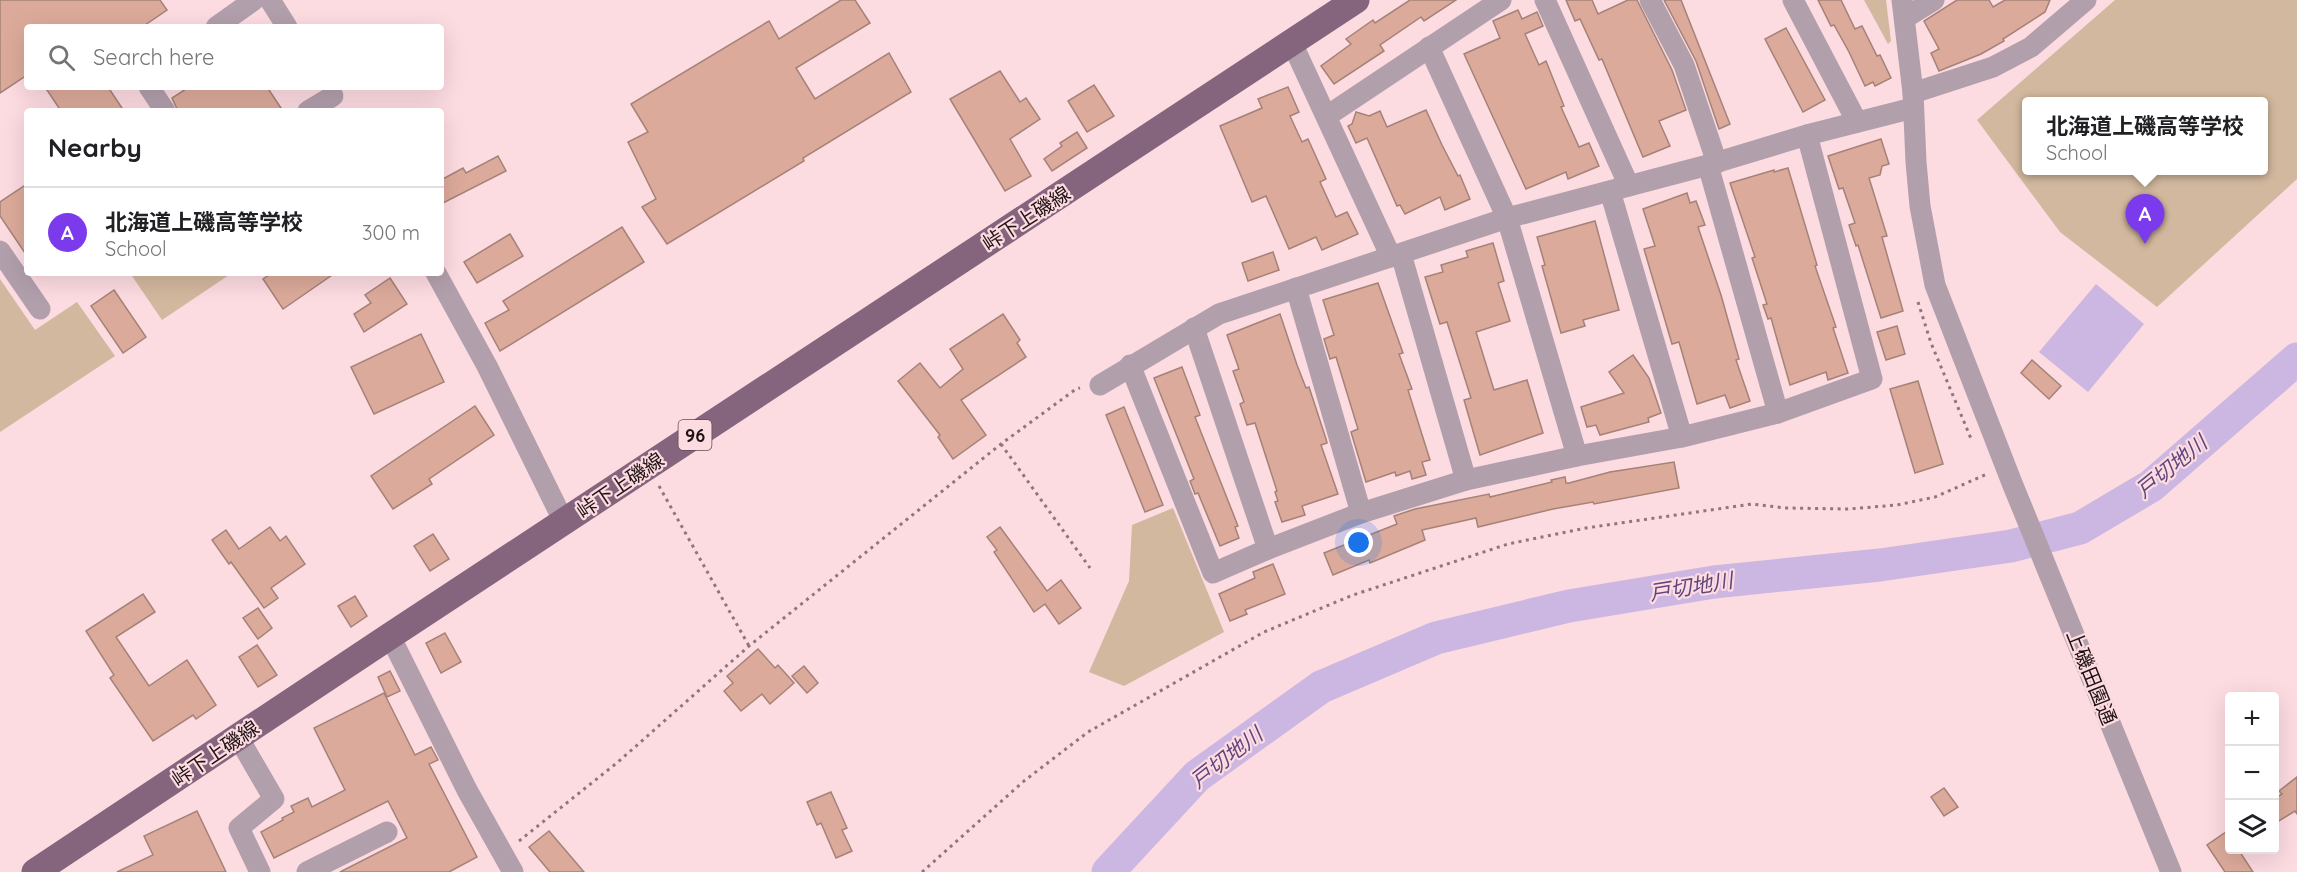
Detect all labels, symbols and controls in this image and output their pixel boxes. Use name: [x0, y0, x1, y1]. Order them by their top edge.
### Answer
search box: [24, 24, 444, 90]
icon: search: [45, 41, 78, 74]
text: Search here: [93, 43, 214, 71]
popup: [2022, 97, 2268, 175]
text: 北海道上磯高等学校: [2046, 112, 2244, 140]
text: Nearby: [48, 131, 142, 164]
text: School: [2046, 140, 2108, 165]
street label: 峠下上磯線: [977, 180, 1075, 256]
pin: A: [2126, 194, 2164, 244]
text: 北海道上磯高等学校: [105, 208, 303, 236]
text: A: [61, 220, 74, 245]
text: 300 m: [362, 220, 420, 245]
text: School: [105, 236, 167, 261]
road number: 96: [678, 420, 712, 450]
water label: 戸切地川: [2130, 428, 2213, 503]
street label: 峠下上磯線: [572, 447, 668, 523]
your location: [1344, 528, 1373, 557]
water label: 戸切地川: [1647, 566, 1736, 605]
street label: 上磯田園通: [2062, 626, 2122, 728]
map controls: [2225, 692, 2279, 854]
button: +: [2225, 692, 2279, 746]
street label: 峠下上磯線: [167, 715, 263, 791]
water label: 戸切地川: [1185, 720, 1269, 793]
button: −: [2225, 746, 2279, 800]
button: layers: [2225, 800, 2279, 854]

